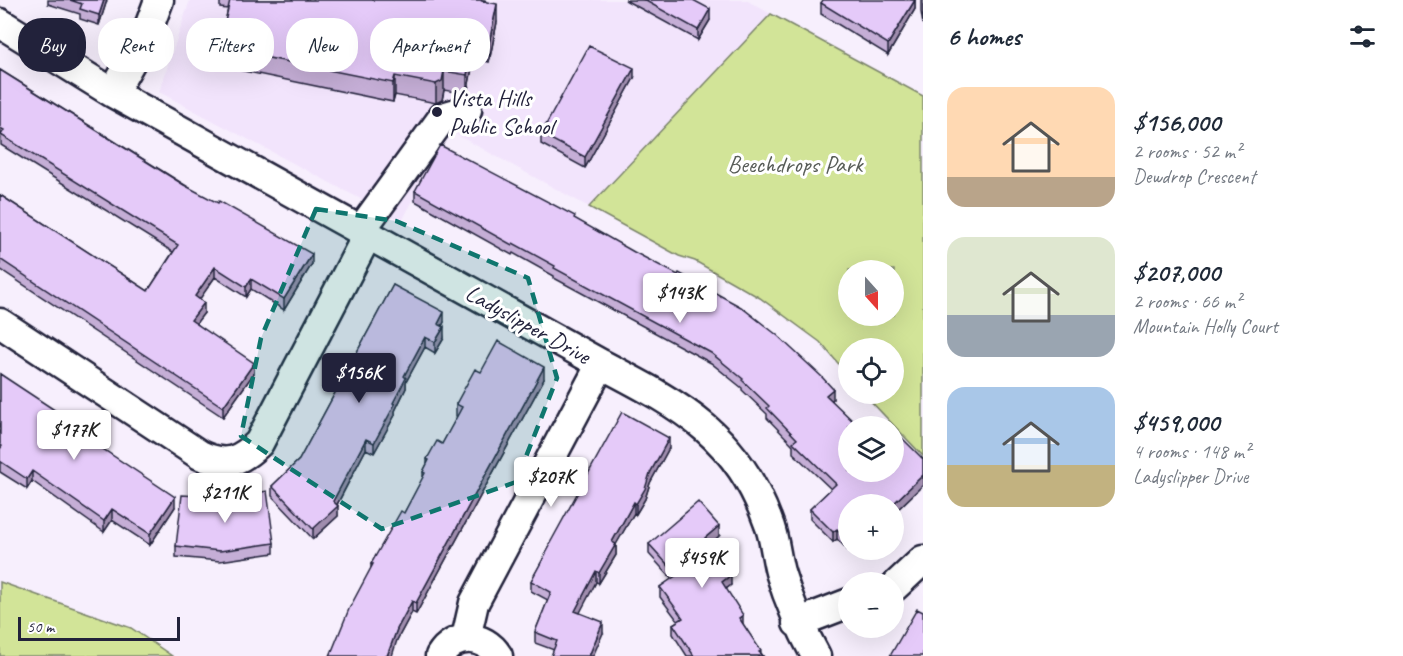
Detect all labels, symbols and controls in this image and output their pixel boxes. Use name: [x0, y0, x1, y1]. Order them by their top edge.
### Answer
chip: Buy: [18, 18, 86, 72]
chip: Rent: [98, 18, 174, 72]
chip: Filters: [186, 18, 274, 72]
chip: New: [286, 18, 358, 72]
chip: Apartment: [370, 18, 490, 72]
text: 6 homes: [947, 20, 1021, 53]
icon: filters: [1346, 20, 1379, 53]
place label: Vista Hills Public School: [449, 83, 557, 141]
marker: Vista Hills Public School: [430, 105, 444, 119]
text: $156,000: [1133, 106, 1220, 139]
icon: home: [995, 111, 1067, 183]
text: 2 rooms · 52 m²: [1133, 139, 1241, 164]
park label: Beechdrops Park: [727, 149, 865, 179]
text: Dewdrop Crescent: [1133, 164, 1255, 189]
text: $207,000: [1133, 256, 1220, 289]
north arrow: [838, 260, 904, 326]
map controls: [838, 260, 904, 638]
icon: home: [995, 261, 1067, 333]
pin: $143K: [638, 273, 722, 324]
street label: Ladyslipper Drive: [460, 277, 598, 372]
text: $143K: [657, 280, 703, 305]
text: 2 rooms · 66 m²: [1133, 289, 1241, 314]
text: Mountain Holly Court: [1133, 314, 1278, 339]
button: locate: [838, 338, 904, 404]
pin: $156K: [317, 353, 401, 404]
text: $156K: [336, 360, 382, 385]
text: $459,000: [1133, 406, 1219, 439]
pin: $177K: [32, 410, 116, 461]
icon: home: [995, 411, 1067, 483]
button: layers: [838, 416, 904, 482]
text: $177K: [51, 417, 97, 442]
text: 4 rooms · 148 m²: [1133, 439, 1250, 464]
pin: $207K: [509, 457, 593, 508]
text: $207K: [528, 464, 574, 489]
text: Ladyslipper Drive: [1133, 464, 1248, 489]
pin: $211K: [183, 473, 267, 524]
text: $211K: [202, 480, 248, 505]
button: +: [838, 494, 904, 560]
pin: $459K: [660, 538, 744, 589]
text: $459K: [679, 545, 725, 570]
button: −: [838, 572, 904, 638]
scale bar: [18, 614, 180, 642]
text: 50 m: [27, 617, 54, 637]

